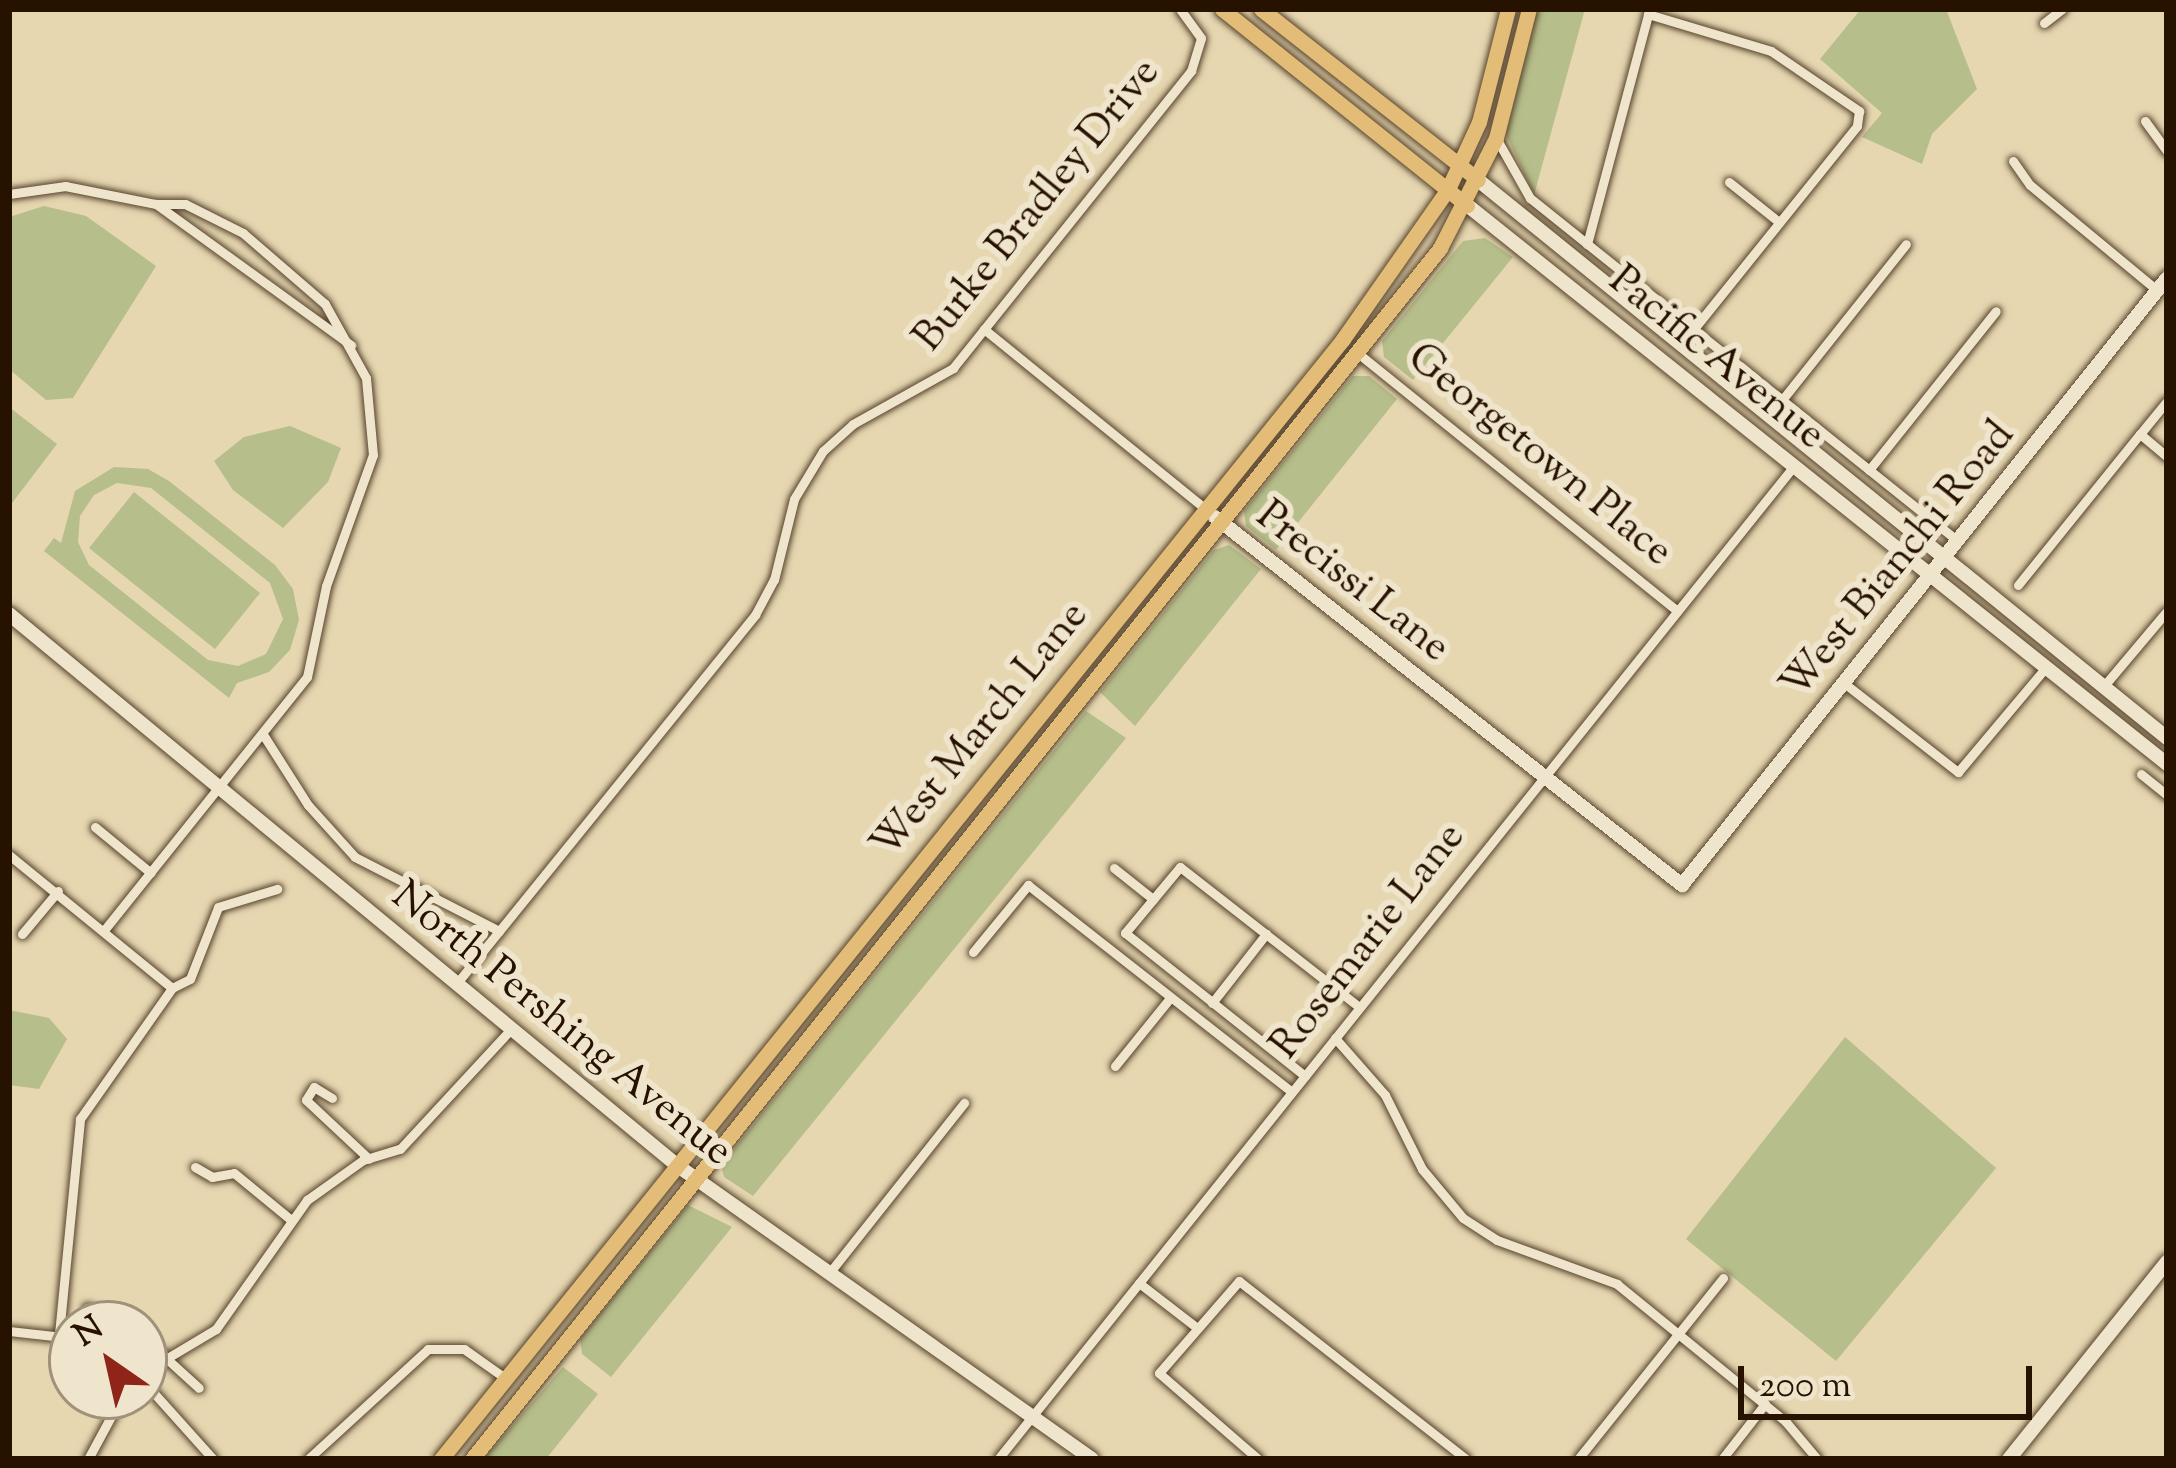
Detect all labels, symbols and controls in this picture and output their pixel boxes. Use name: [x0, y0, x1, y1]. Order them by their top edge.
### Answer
street label: Burke Bradley Drive: [904, 49, 1172, 363]
street label: Pacific Avenue: [1598, 256, 1834, 462]
street label: Georgetown Place: [1396, 334, 1682, 578]
street label: West Bianchi Road: [1772, 412, 2026, 710]
street label: Precissi Lane: [1245, 492, 1459, 674]
street label: West March Lane: [862, 592, 1100, 870]
street label: Rosemarie Lane: [1261, 814, 1477, 1070]
street label: North Pershing Avenue: [380, 872, 742, 1178]
north arrow: [48, 1300, 168, 1420]
text: N: [65, 1305, 114, 1360]
scale bar: [1744, 1342, 2038, 1416]
text: 200 m: [1759, 1361, 1851, 1413]

